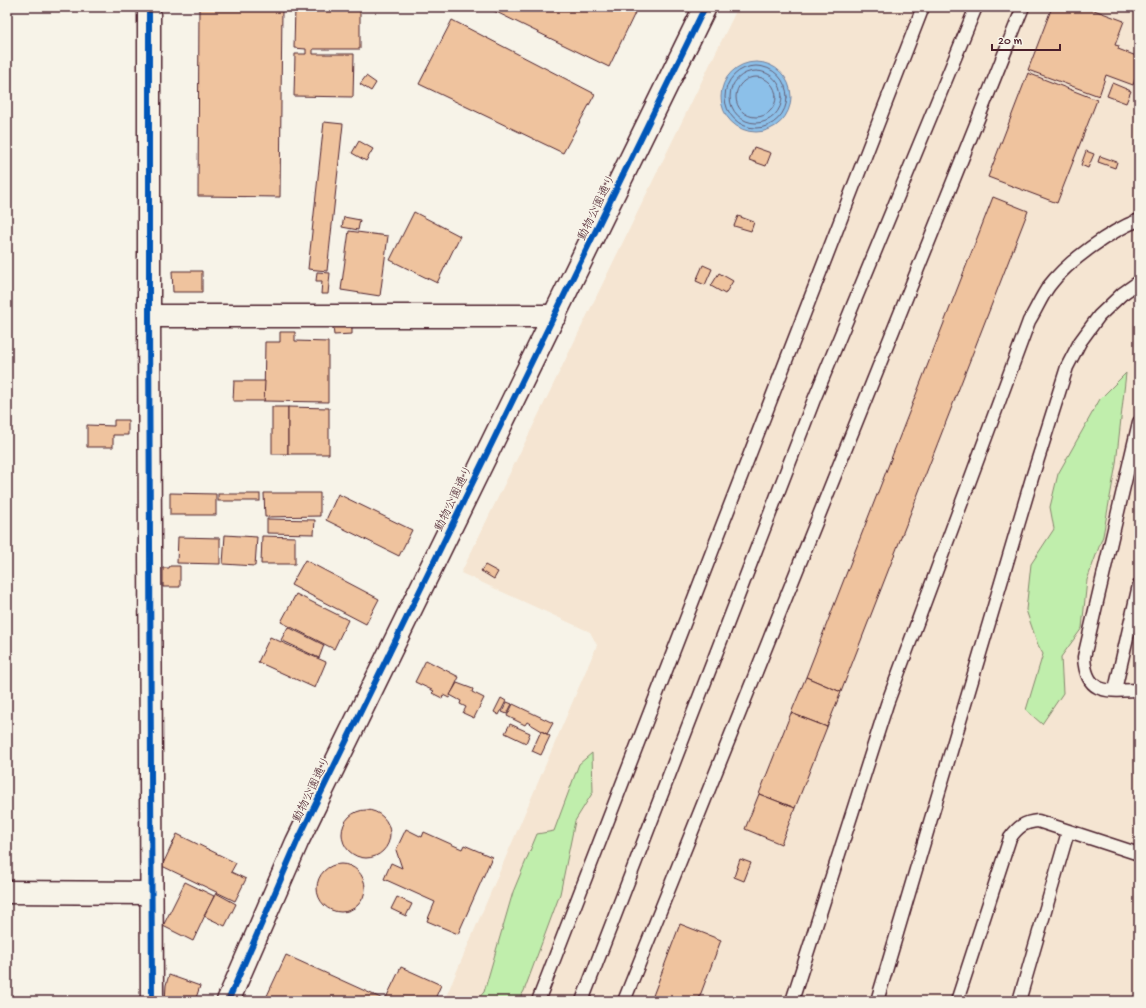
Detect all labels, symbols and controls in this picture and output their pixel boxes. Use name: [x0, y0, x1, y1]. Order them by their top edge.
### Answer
scale bar: [992, 26, 1060, 52]
text: 20 m: [998, 35, 1023, 49]
street label: 動物公園通り: [575, 172, 620, 243]
street label: 動物公園通り: [432, 463, 477, 534]
street label: 動物公園通り: [290, 754, 335, 825]

